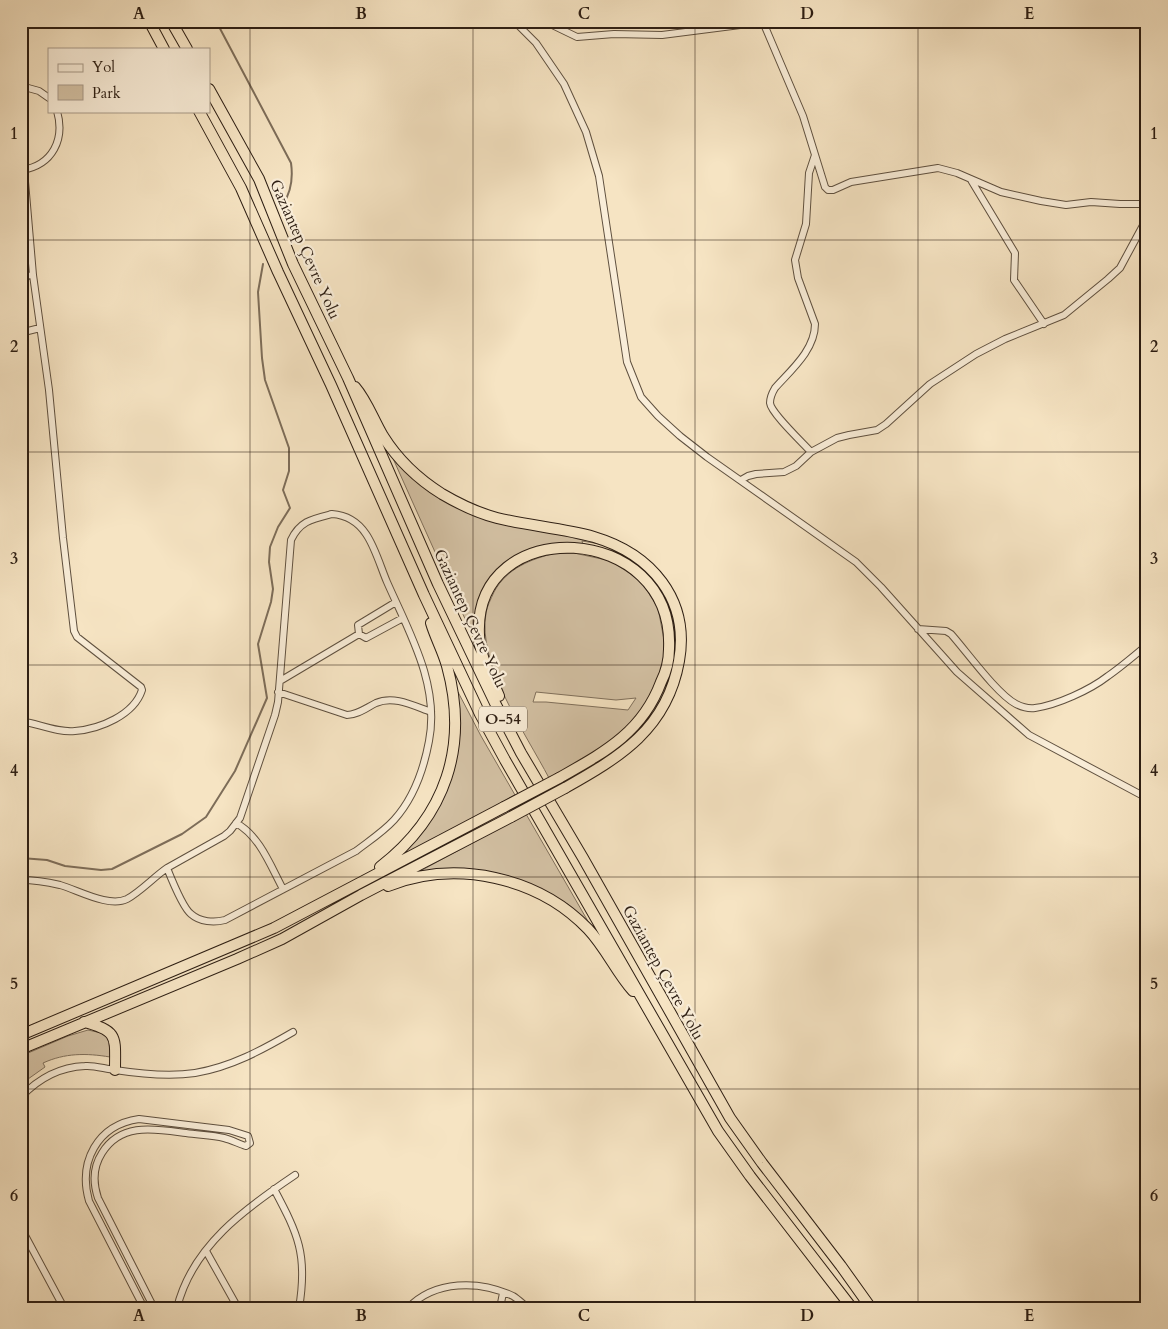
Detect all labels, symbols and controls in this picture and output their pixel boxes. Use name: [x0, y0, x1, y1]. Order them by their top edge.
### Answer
text: A: [133, 3, 145, 25]
text: B: [355, 3, 367, 25]
text: C: [578, 3, 590, 25]
text: D: [800, 3, 814, 25]
text: E: [1024, 3, 1034, 25]
legend: [48, 48, 210, 112]
text: Yol: [92, 57, 115, 77]
text: Park: [92, 83, 121, 103]
text: 1: [10, 123, 18, 145]
text: 1: [1150, 123, 1158, 145]
street label: Gaziantep Çevre Yolu: [264, 176, 346, 323]
text: 2: [10, 336, 18, 358]
text: 2: [1150, 336, 1158, 358]
street label: Gaziantep Çevre Yolu: [428, 545, 512, 692]
text: 3: [10, 548, 18, 570]
text: 3: [1150, 548, 1158, 570]
road number: O-54: [479, 706, 527, 732]
text: 4: [10, 760, 18, 782]
text: 4: [1150, 760, 1158, 782]
street label: Gaziantep Çevre Yolu: [617, 901, 709, 1044]
text: 5: [10, 973, 18, 995]
text: 5: [1150, 973, 1158, 995]
text: 6: [10, 1185, 18, 1207]
text: 6: [1150, 1185, 1158, 1207]
text: A: [133, 1305, 145, 1327]
text: B: [355, 1305, 367, 1327]
text: C: [578, 1305, 590, 1327]
text: D: [800, 1305, 814, 1327]
text: E: [1024, 1305, 1034, 1327]

